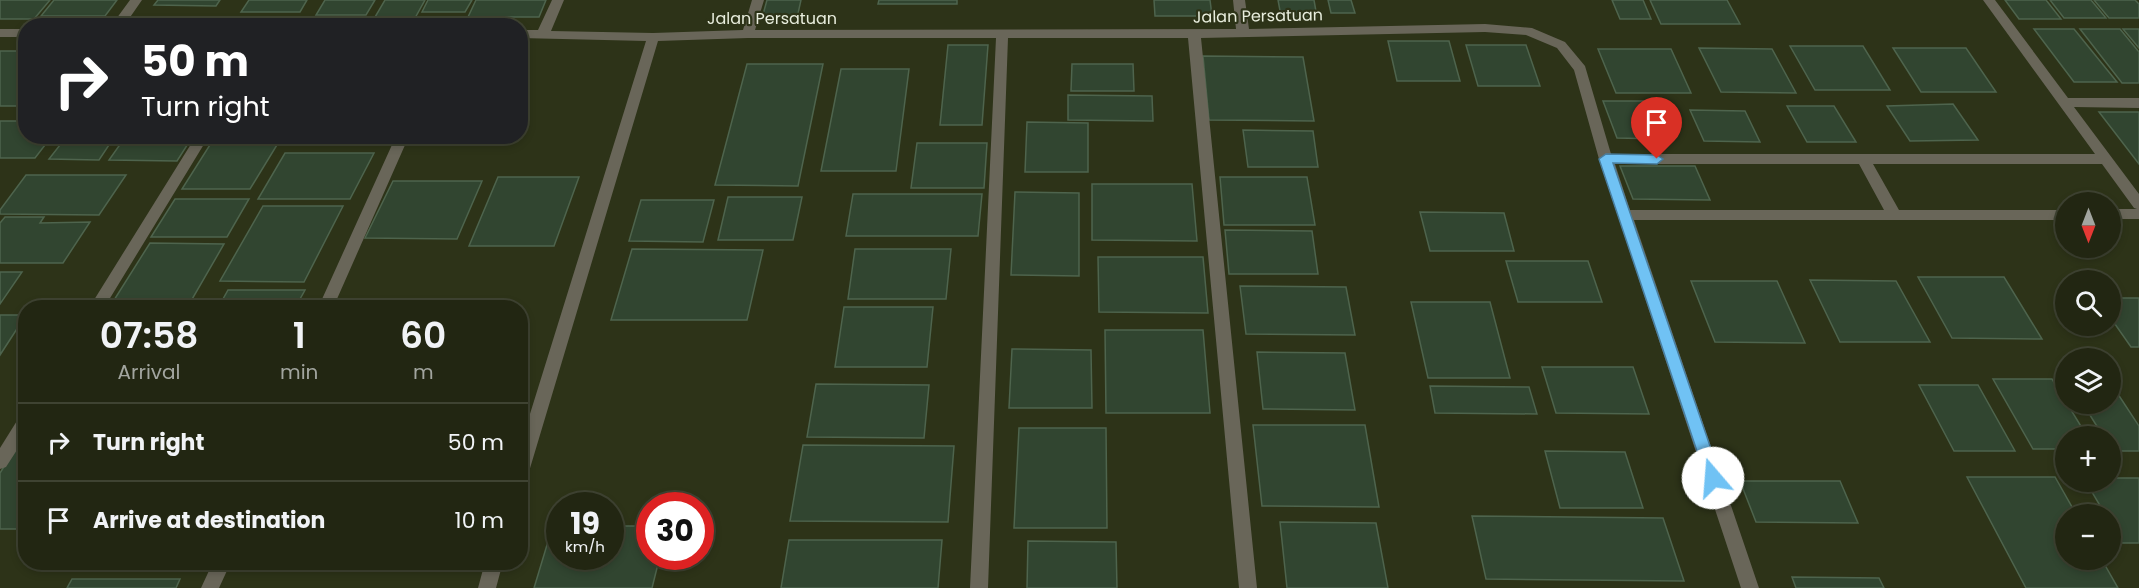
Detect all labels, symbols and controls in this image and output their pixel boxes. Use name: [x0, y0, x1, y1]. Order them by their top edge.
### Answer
street label: Jalan Persatuan: [1193, 3, 1323, 29]
street label: Jalan Persatuan: [707, 7, 837, 30]
text: 50 m: [141, 32, 249, 91]
icon: right: [42, 42, 120, 120]
text: Turn right: [141, 88, 270, 125]
pin: [1631, 97, 1682, 159]
icon: arrive: [1640, 106, 1673, 139]
north arrow: [2055, 192, 2121, 258]
map controls: [2055, 192, 2121, 570]
button: search: [2055, 270, 2121, 336]
text: 07:58: [100, 310, 198, 361]
text: 1: [293, 310, 306, 361]
text: 60: [400, 310, 446, 361]
button: layers: [2055, 348, 2121, 414]
text: Arrival: [118, 358, 181, 386]
text: min: [280, 358, 318, 386]
text: m: [413, 358, 434, 386]
icon: right: [42, 426, 75, 459]
button: +: [2055, 426, 2121, 492]
text: Turn right: [93, 427, 204, 458]
text: 50 m: [448, 427, 504, 458]
position arrow: [1681, 446, 1745, 510]
speed limit sign: 30: [636, 492, 714, 570]
text: 19: [570, 502, 600, 545]
icon: arrive: [42, 504, 75, 537]
button: −: [2055, 504, 2121, 570]
text: Arrive at destination: [93, 505, 325, 536]
text: 10 m: [455, 505, 504, 536]
text: km/h: [565, 536, 605, 557]

